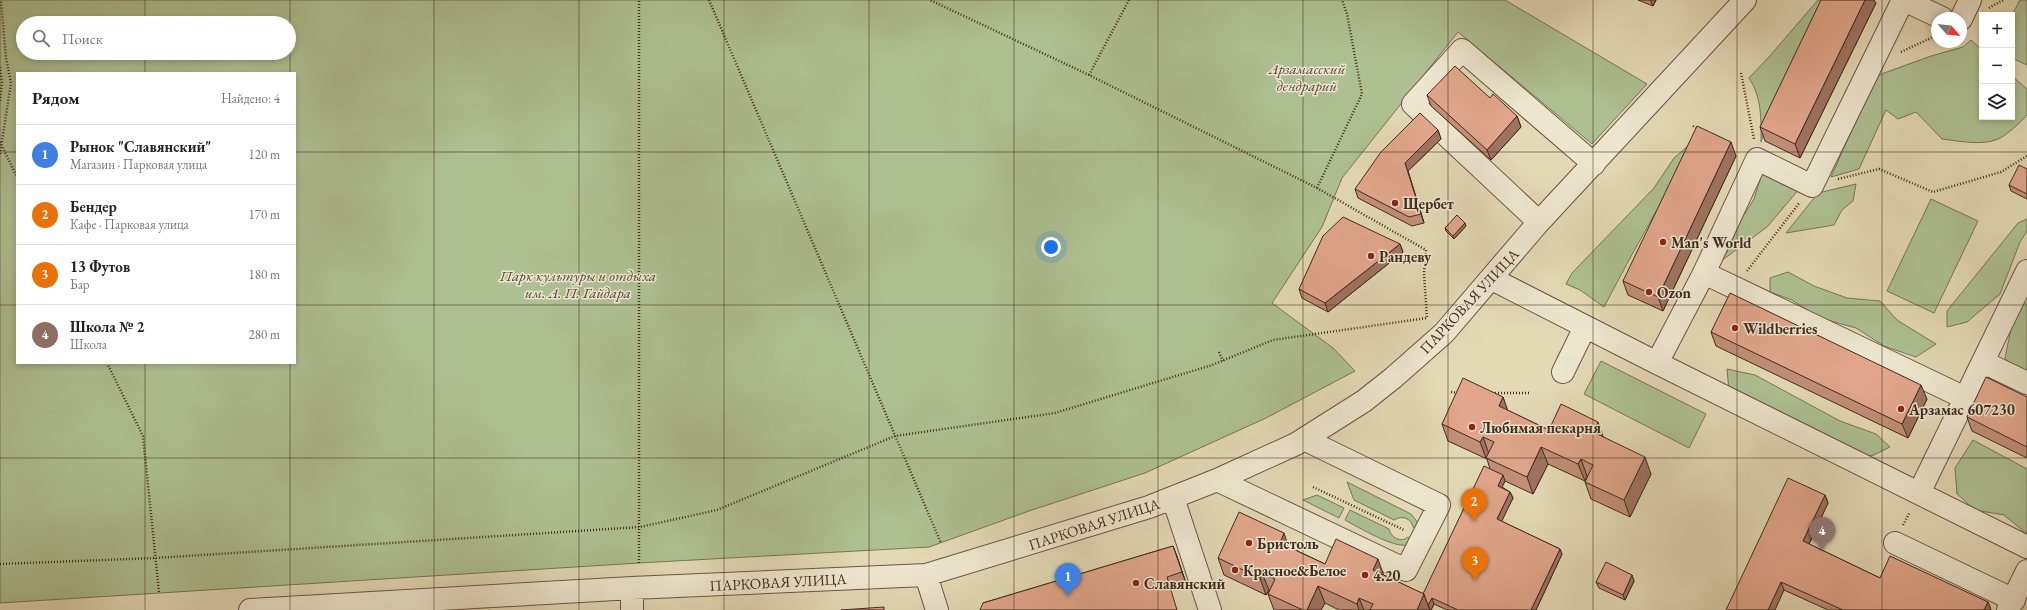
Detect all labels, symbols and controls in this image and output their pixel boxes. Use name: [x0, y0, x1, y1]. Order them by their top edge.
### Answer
north arrow: [1931, 12, 1967, 48]
map controls: [1979, 12, 2015, 120]
button: +: [1979, 12, 2015, 48]
search box: [16, 16, 296, 60]
icon: search: [30, 27, 52, 49]
text: Поиск: [62, 29, 103, 48]
button: −: [1979, 48, 2015, 84]
park label: Арзамасский дендрарий: [1268, 59, 1346, 95]
button: layers: [1979, 84, 2015, 120]
text: Рядом: [32, 87, 80, 109]
text: Найдено: 4: [221, 90, 280, 107]
text: Рынок "Славянский": [70, 137, 211, 156]
text: 1: [42, 146, 48, 163]
text: 120 m: [249, 146, 280, 163]
text: Магазин · Парковая улица: [70, 156, 207, 173]
place label: Щербет: [1403, 194, 1454, 213]
text: Бендер: [70, 197, 117, 216]
marker: Щербет: [1390, 198, 1400, 208]
text: 2: [42, 206, 48, 223]
text: 170 m: [249, 206, 280, 223]
text: Кафе · Парковая улица: [70, 216, 189, 233]
place label: Man's World: [1671, 233, 1752, 252]
your location: [1041, 237, 1061, 257]
marker: Man's World: [1658, 237, 1668, 247]
street label: ПАРКОВАЯ УЛИЦА: [1415, 244, 1523, 358]
place label: Рандеву: [1379, 247, 1432, 266]
marker: Рандеву: [1366, 251, 1376, 261]
text: 13 Футов: [70, 257, 130, 276]
text: 3: [42, 266, 48, 283]
text: 180 m: [249, 266, 280, 283]
park label: Парк культуры и отдыха им. А. П. Гайдара: [499, 266, 656, 302]
text: Бар: [70, 276, 90, 293]
place label: Ozon: [1657, 283, 1692, 302]
marker: Ozon: [1644, 287, 1654, 297]
text: Школа № 2: [70, 317, 144, 336]
place label: Wildberries: [1743, 319, 1818, 338]
marker: Wildberries: [1730, 323, 1740, 333]
text: 4: [42, 326, 48, 343]
text: 280 m: [249, 326, 280, 343]
text: Школа: [70, 336, 107, 353]
place label: Арзамас 607230: [1908, 400, 2015, 419]
marker: Арзамас 607230: [1896, 404, 1906, 414]
place label: Любимая пекарня: [1480, 418, 1601, 437]
marker: Любимая пекарня: [1467, 422, 1477, 432]
pin: 2: [1461, 488, 1487, 521]
street label: ПАРКОВАЯ УЛИЦА: [1026, 494, 1163, 554]
pin: 4: [1809, 517, 1835, 550]
place label: Бристоль: [1257, 534, 1319, 553]
marker: Бристоль: [1244, 538, 1254, 548]
pin: 3: [1462, 547, 1488, 580]
place label: Красное&Белое: [1243, 561, 1346, 580]
pin: 1: [1055, 563, 1081, 596]
marker: Красное&Белое: [1230, 565, 1240, 575]
place label: 4.20: [1373, 566, 1401, 585]
street label: ПАРКОВАЯ УЛИЦА: [709, 569, 848, 595]
marker: 4.20: [1360, 570, 1370, 580]
place label: Славянский: [1144, 574, 1226, 593]
marker: Славянский: [1131, 578, 1141, 588]

